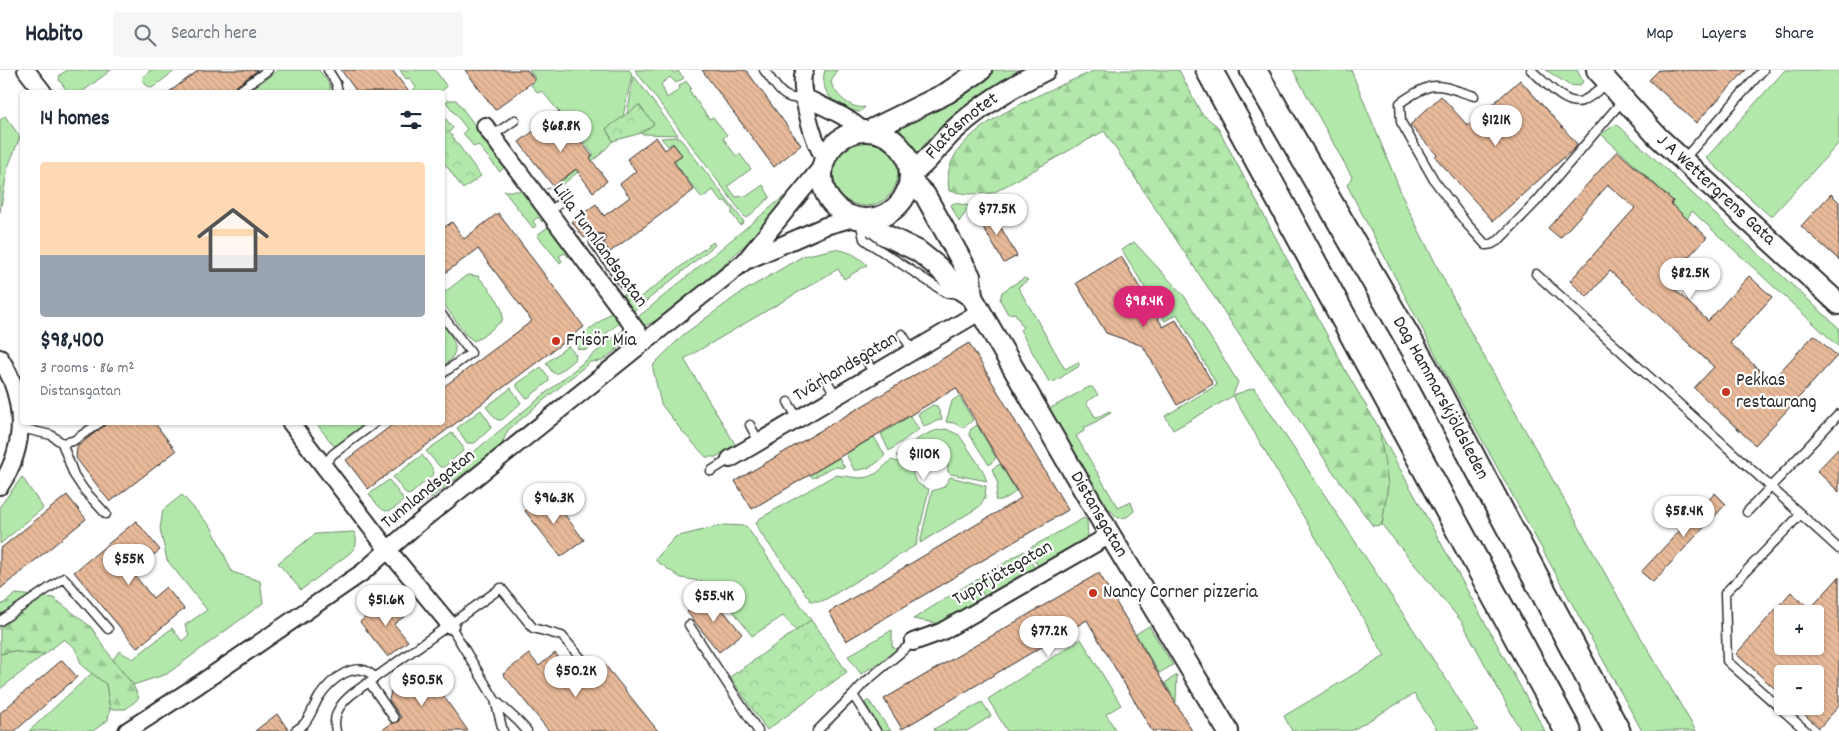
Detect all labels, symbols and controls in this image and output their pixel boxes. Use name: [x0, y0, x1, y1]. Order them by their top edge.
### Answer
search box: [113, 12, 463, 57]
text: Habito: [25, 18, 83, 52]
icon: search: [131, 21, 159, 49]
text: Search here: [171, 21, 257, 48]
text: Map: [1646, 22, 1673, 47]
text: Layers: [1701, 22, 1747, 47]
text: Share: [1775, 22, 1814, 47]
street label: Flatåsmotet: [919, 86, 1004, 166]
pin: $121K: [1461, 104, 1531, 147]
text: 14 homes: [40, 105, 110, 135]
icon: filters: [397, 106, 425, 134]
text: $121K: [1481, 109, 1511, 132]
pin: $68.8K: [520, 111, 602, 153]
text: $68.8K: [542, 115, 580, 138]
street label: J A Wettergrens Gata: [1650, 128, 1782, 253]
street label: Lilla Tunnlandsgatan: [545, 178, 653, 314]
pin: $77.5K: [956, 194, 1038, 236]
icon: home: [188, 195, 278, 285]
text: $77.5K: [978, 198, 1016, 221]
pin: $82.5K: [1649, 258, 1731, 300]
text: $82.5K: [1671, 262, 1709, 285]
pin: $98.4K: [1103, 286, 1185, 328]
text: $98.4K: [1125, 290, 1163, 313]
street label: Dag Hammarskjöldsleden: [1385, 312, 1495, 485]
street label: Tvärhandsgatan: [789, 326, 903, 410]
text: $98,400: [40, 327, 104, 357]
place label: Frisör Mia: [566, 328, 637, 355]
marker: Frisör Mia: [550, 335, 562, 347]
text: 3 rooms · 86 m²: [40, 357, 134, 380]
place label: Pekkas restaurang: [1736, 368, 1817, 417]
text: Distansgatan: [40, 380, 121, 403]
marker: Pekkas restaurang: [1720, 386, 1732, 398]
pin: $110K: [889, 438, 959, 481]
text: $110K: [908, 443, 940, 466]
street label: Tunnlandsgatan: [376, 444, 482, 536]
street label: Distansgatan: [1062, 466, 1134, 563]
pin: $96.3K: [513, 482, 595, 525]
text: $96.3K: [534, 487, 574, 510]
pin: $58.4K: [1643, 496, 1725, 538]
text: $58.4K: [1665, 500, 1703, 523]
street label: Tuppfjätsgatan: [948, 534, 1058, 614]
pin: $55K: [99, 544, 159, 586]
text: $55K: [114, 548, 144, 571]
pin: $55.4K: [673, 580, 755, 623]
place label: Nancy Corner pizzeria: [1103, 580, 1259, 607]
pin: $51.6K: [345, 584, 427, 627]
text: $55.4K: [694, 585, 734, 608]
marker: Nancy Corner pizzeria: [1087, 587, 1099, 599]
text: $51.6K: [368, 589, 404, 612]
map controls: [1774, 605, 1824, 715]
button: +: [1774, 605, 1824, 655]
pin: $77.2K: [1008, 616, 1090, 658]
text: $77.2K: [1030, 620, 1068, 643]
pin: $50.2K: [535, 656, 617, 698]
text: $50.2K: [555, 660, 597, 683]
pin: $50.5K: [381, 664, 463, 707]
button: −: [1774, 665, 1824, 715]
text: $50.5K: [401, 669, 443, 692]

